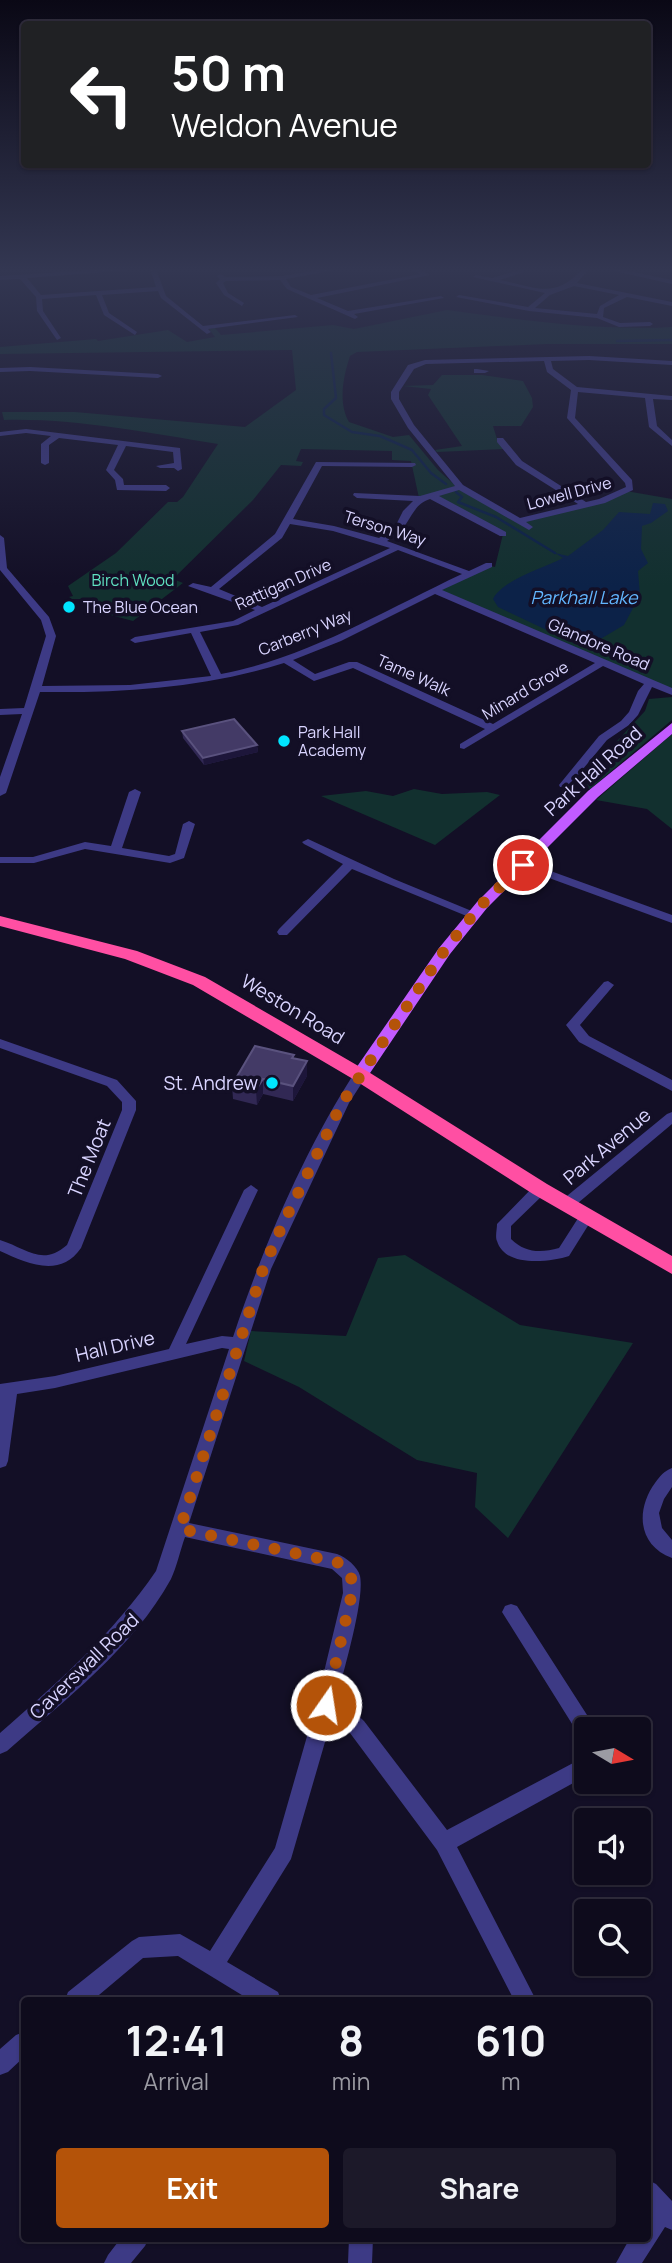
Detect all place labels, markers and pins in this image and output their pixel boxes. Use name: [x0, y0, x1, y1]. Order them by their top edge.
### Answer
place label: The Blue Ocean: [83, 596, 198, 618]
marker: The Blue Ocean: [61, 599, 77, 615]
place label: Park Hall Academy: [298, 721, 367, 761]
marker: Park Hall Academy: [276, 733, 292, 749]
pin: [493, 835, 553, 895]
place label: St. Andrew: [164, 1070, 258, 1096]
marker: St. Andrew: [264, 1075, 280, 1091]

